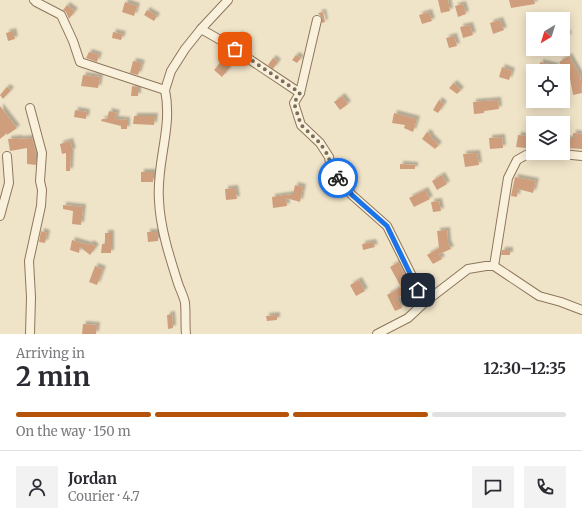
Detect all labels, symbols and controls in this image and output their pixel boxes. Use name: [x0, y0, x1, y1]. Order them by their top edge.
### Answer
north arrow: [526, 12, 570, 56]
map controls: [526, 12, 570, 160]
pin: [218, 32, 252, 66]
icon: bag: [224, 38, 246, 60]
button: locate: [526, 64, 570, 108]
button: layers: [526, 116, 570, 160]
courier: [318, 158, 358, 198]
icon: bike: [327, 167, 349, 189]
pin: [401, 273, 435, 307]
icon: home: [407, 279, 429, 301]
text: Arriving in: [16, 345, 85, 362]
text: 12:30–12:35: [484, 359, 566, 378]
text: 2 min: [16, 360, 90, 393]
text: On the way · 150 m: [16, 423, 131, 440]
button: person: [16, 466, 58, 508]
button: chat: [472, 466, 514, 508]
button: phone: [524, 466, 566, 508]
text: Jordan: [68, 469, 117, 488]
text: Courier · 4.7: [68, 488, 140, 505]

